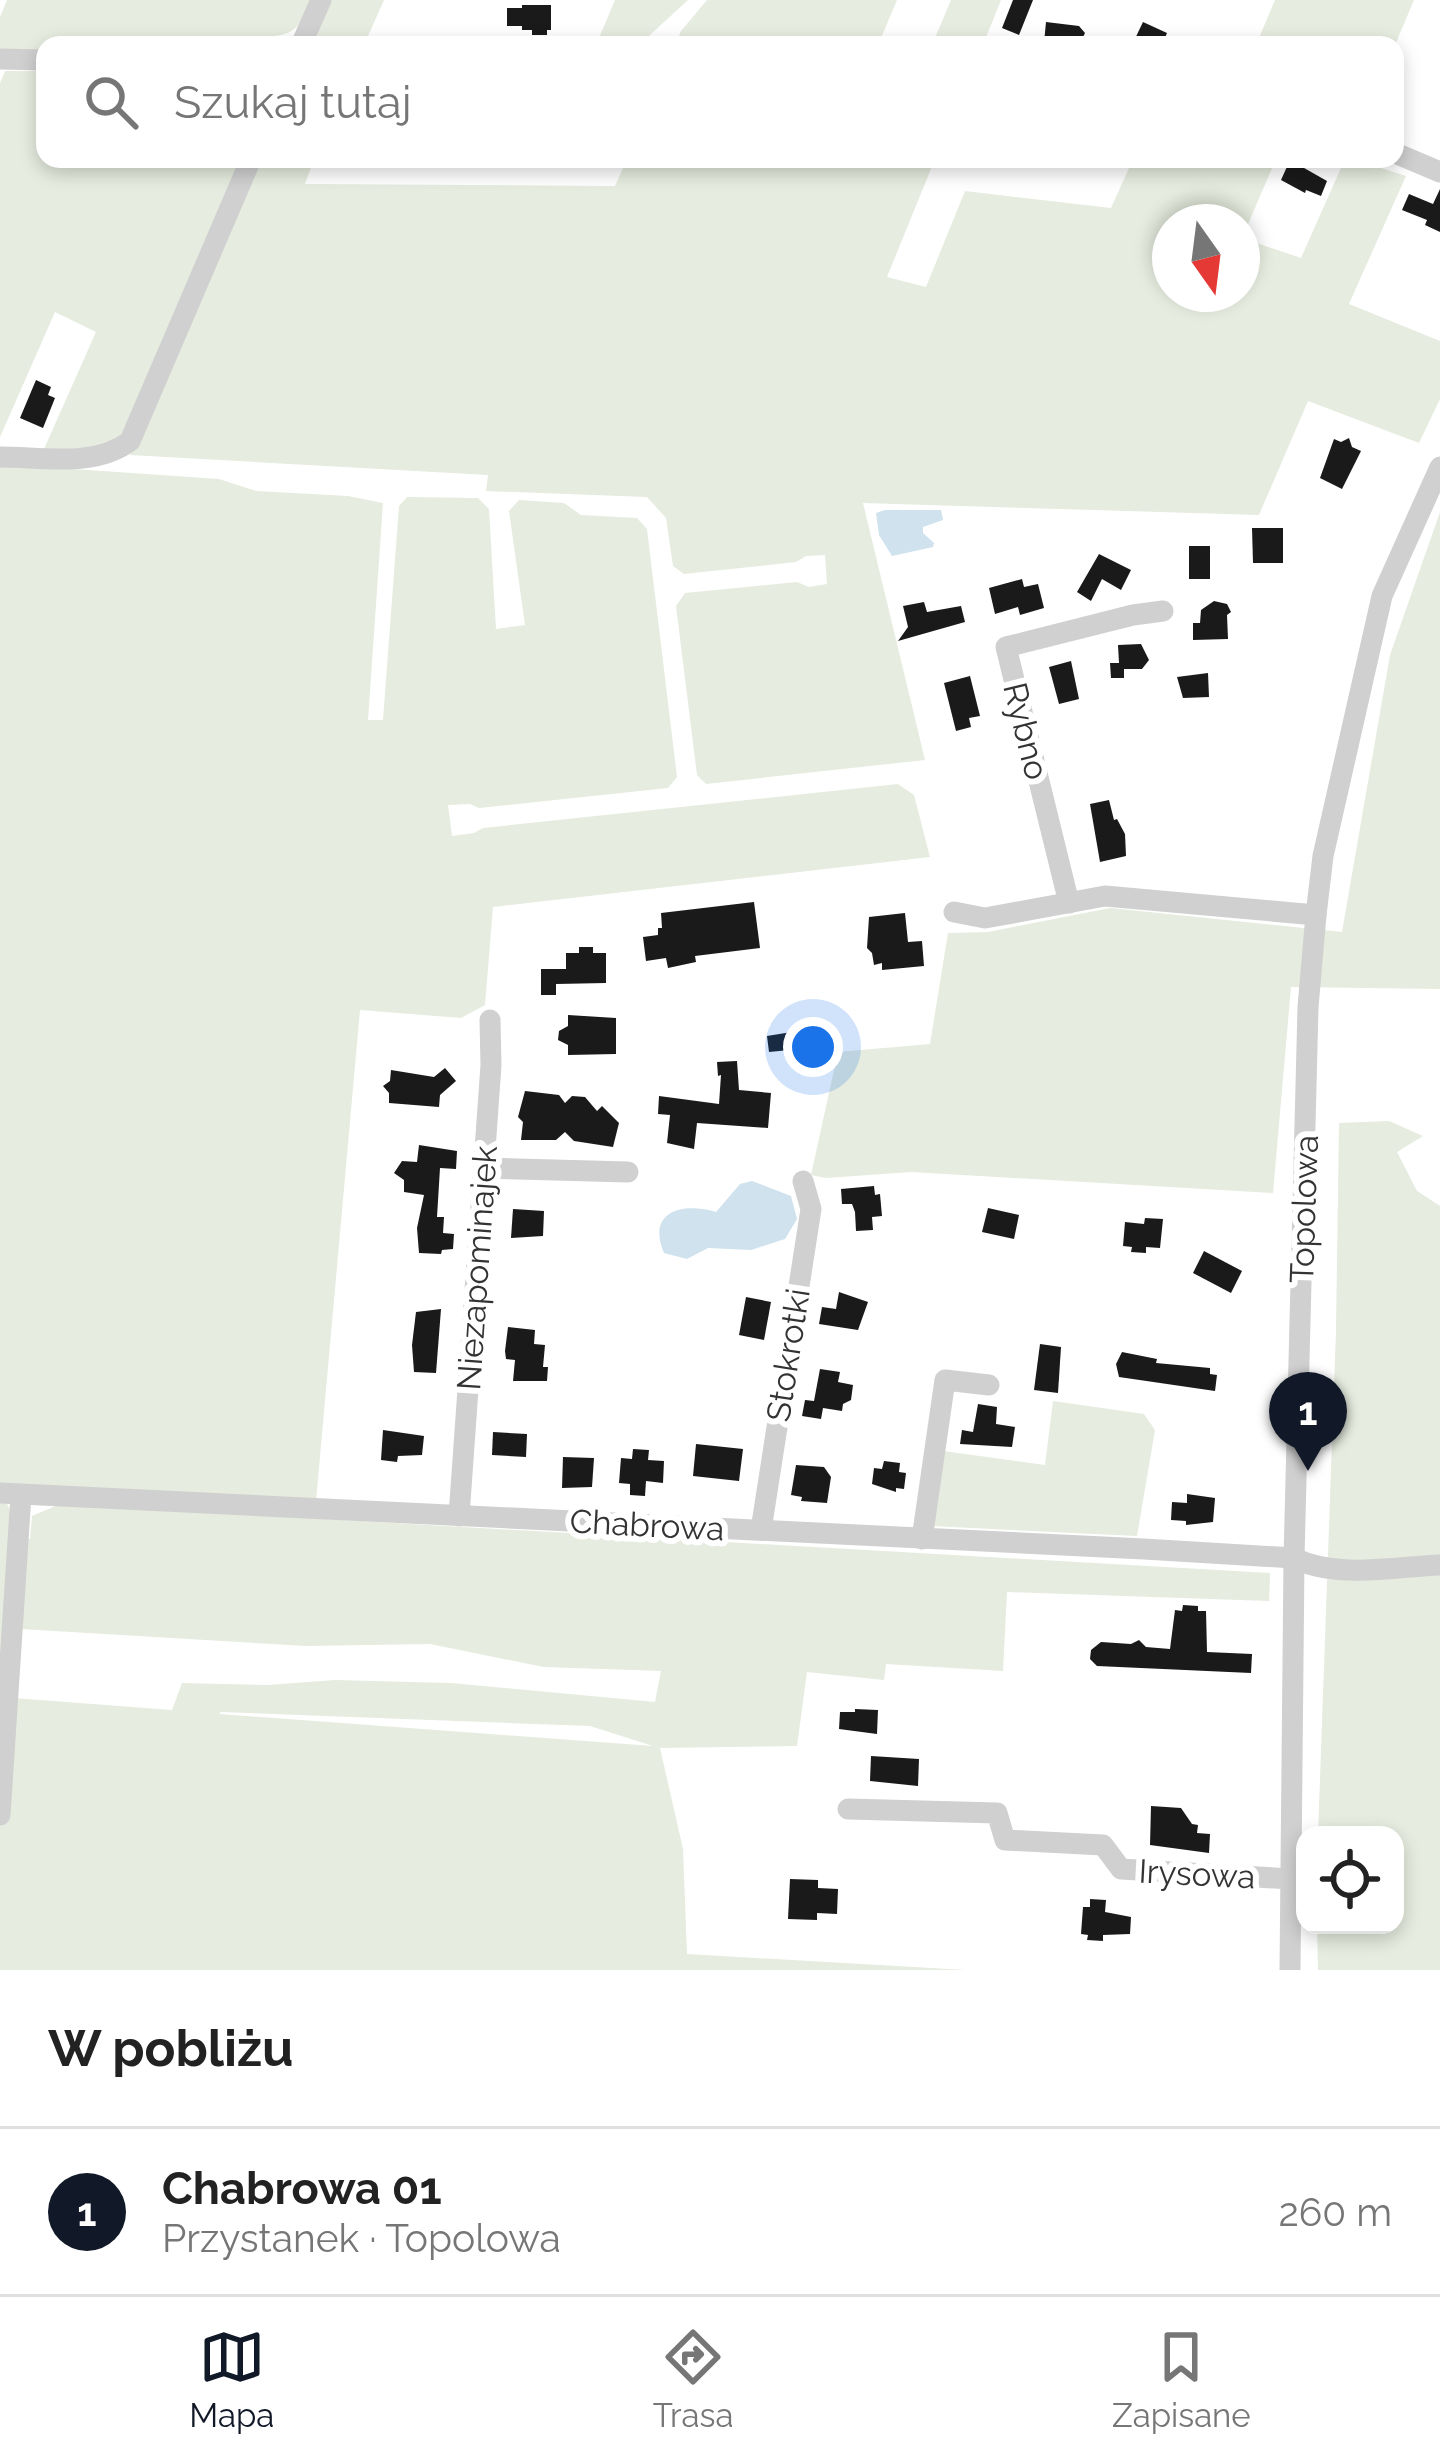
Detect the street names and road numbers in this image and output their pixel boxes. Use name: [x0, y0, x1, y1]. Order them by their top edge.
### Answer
street label: Rybno: [995, 678, 1057, 784]
street label: Topolowa: [1282, 1134, 1326, 1284]
street label: Niezapominajek: [449, 1144, 505, 1392]
street label: Stokrotki: [758, 1286, 818, 1424]
street label: Chabrowa: [569, 1501, 725, 1549]
street label: Irysowa: [1138, 1851, 1256, 1897]

